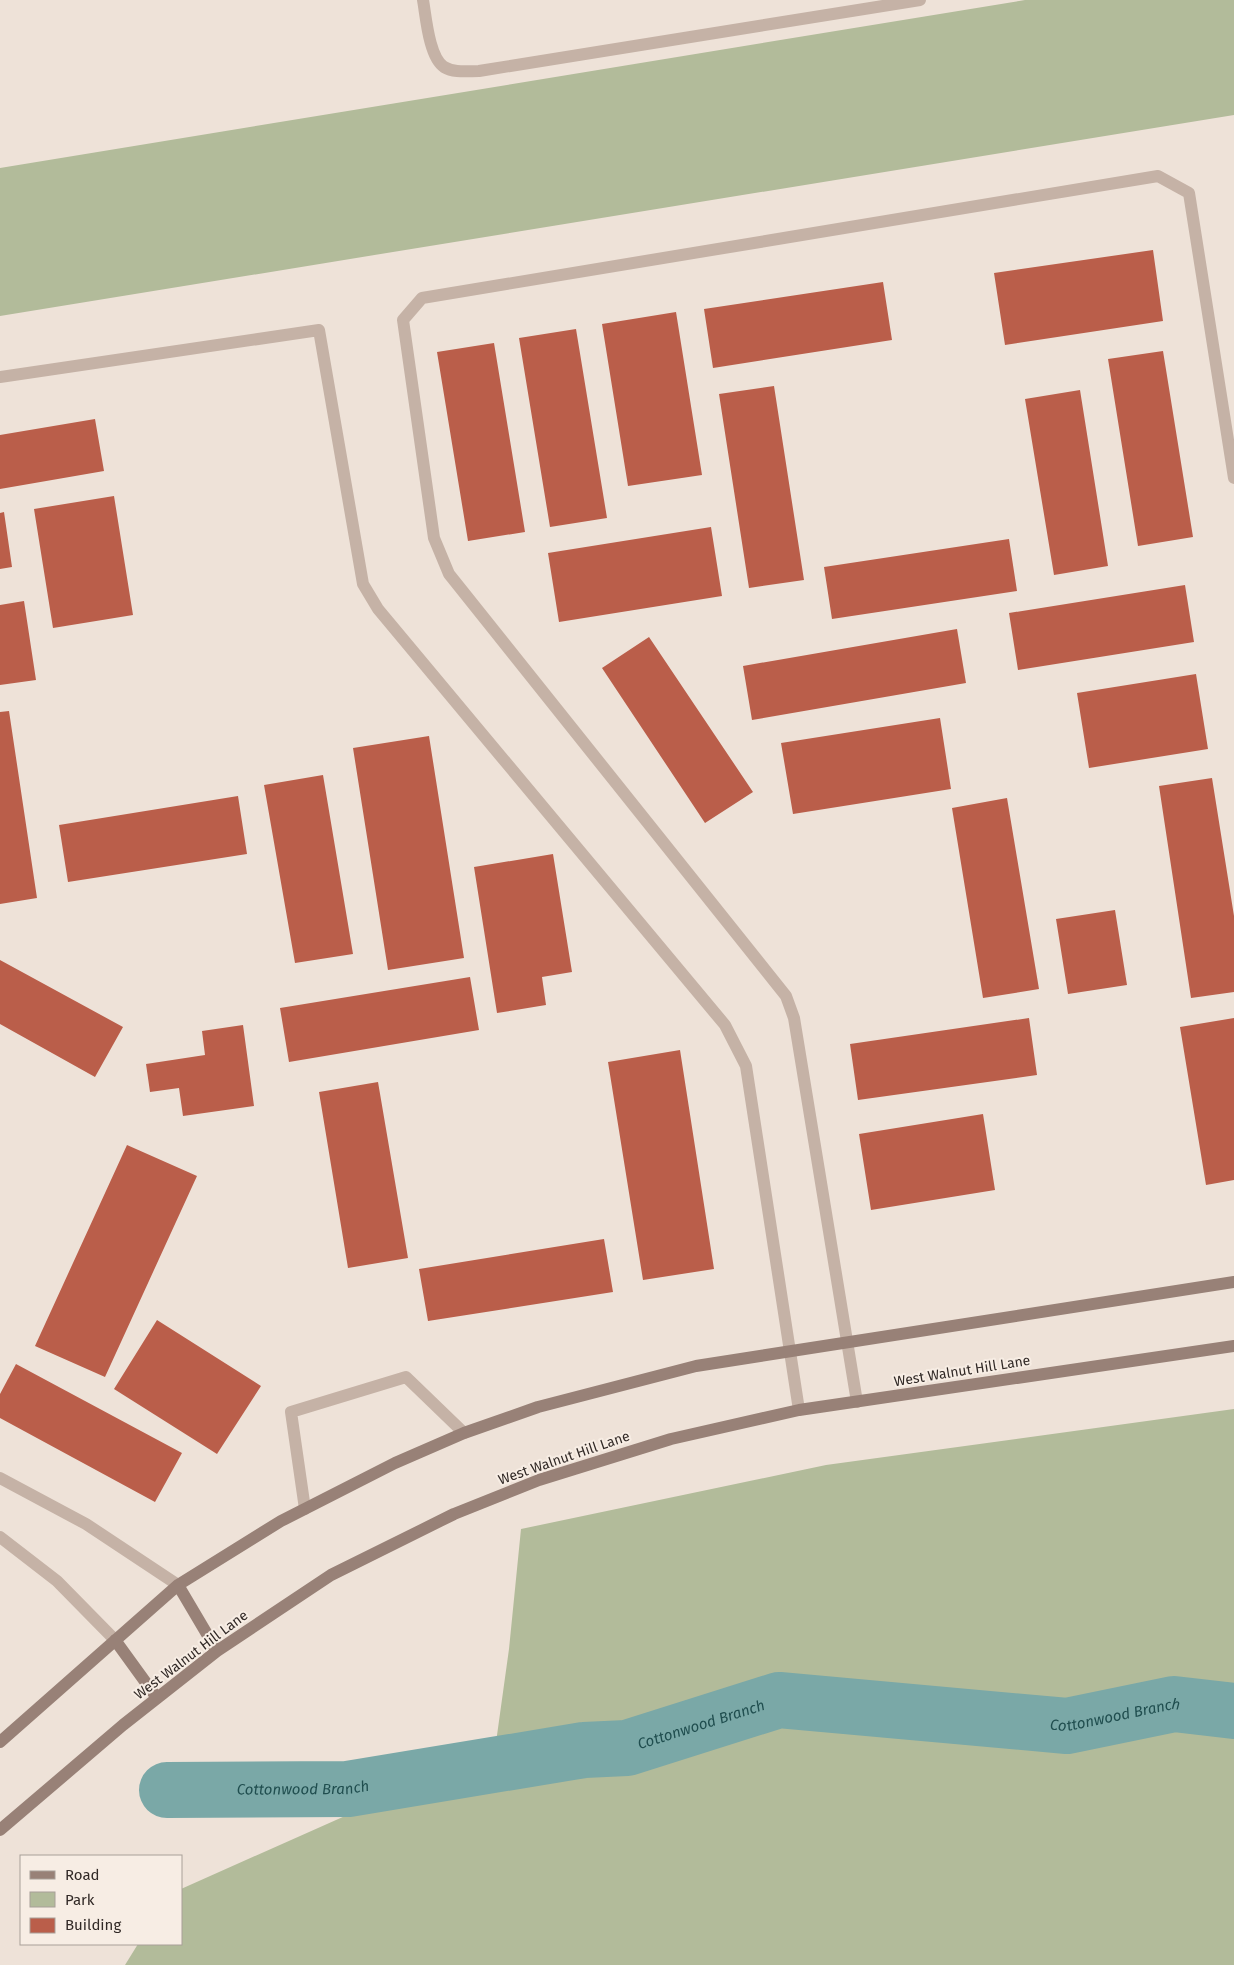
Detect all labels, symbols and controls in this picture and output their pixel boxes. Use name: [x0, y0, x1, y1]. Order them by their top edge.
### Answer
street label: West Walnut Hill Lane: [893, 1352, 1031, 1390]
street label: West Walnut Hill Lane: [496, 1428, 632, 1488]
street label: West Walnut Hill Lane: [131, 1607, 251, 1703]
water label: Cottonwood Branch: [1049, 1695, 1181, 1735]
water label: Cottonwood Branch: [635, 1696, 767, 1753]
water label: Cottonwood Branch: [237, 1777, 370, 1799]
legend: [20, 1855, 182, 1945]
text: Road: [65, 1866, 100, 1884]
text: Park: [65, 1891, 95, 1909]
text: Building: [65, 1916, 121, 1934]

